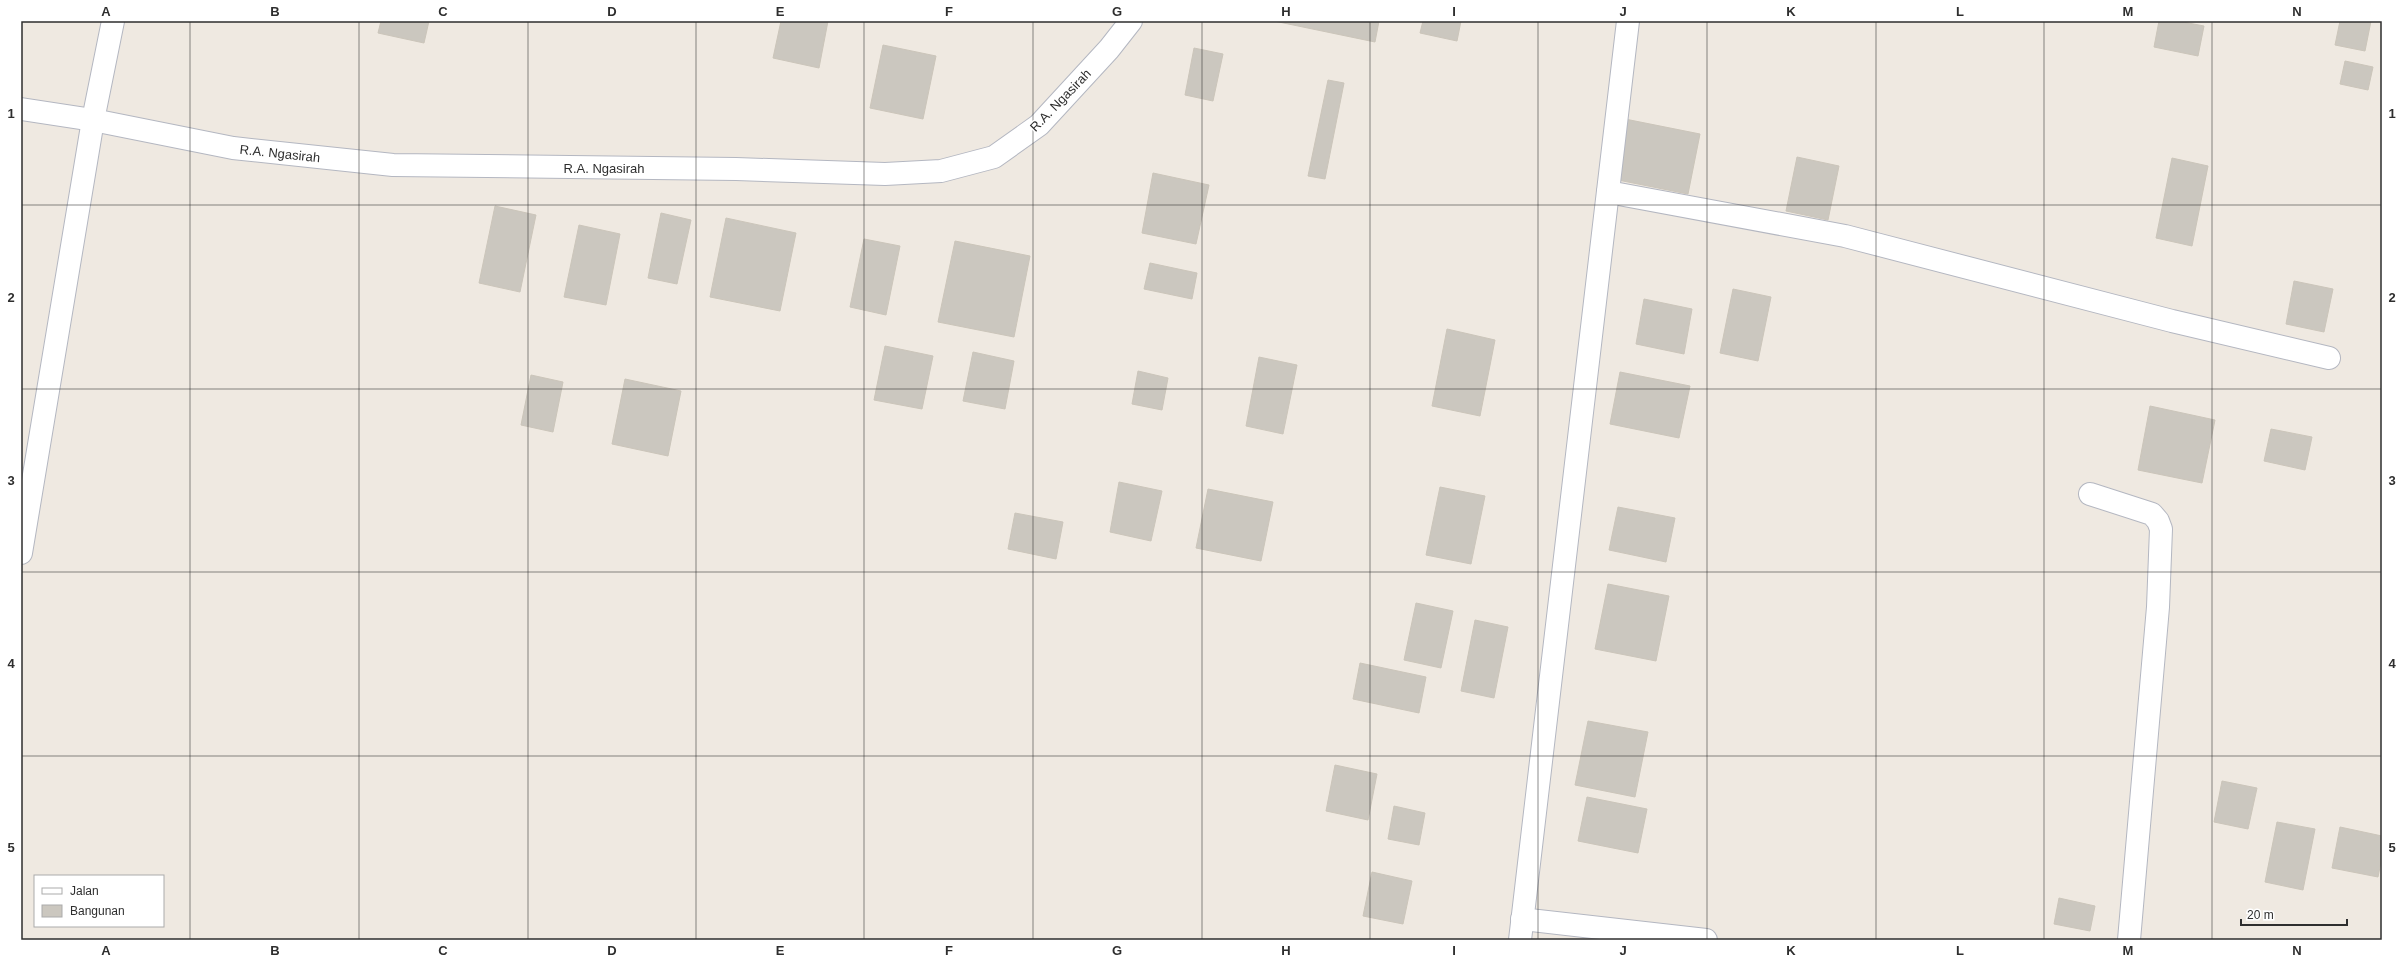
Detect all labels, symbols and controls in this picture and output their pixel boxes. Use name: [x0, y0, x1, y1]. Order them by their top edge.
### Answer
text: A: [101, 4, 111, 19]
text: B: [270, 4, 280, 19]
text: C: [438, 4, 448, 19]
text: D: [607, 4, 617, 19]
text: E: [776, 4, 785, 19]
text: F: [945, 4, 953, 19]
text: G: [1112, 4, 1122, 19]
text: H: [1281, 4, 1291, 19]
text: I: [1452, 4, 1456, 19]
text: J: [1619, 4, 1627, 19]
text: K: [1786, 4, 1796, 19]
text: L: [1956, 4, 1964, 19]
text: M: [2123, 4, 2133, 19]
text: N: [2292, 4, 2302, 19]
street label: R.A. Ngasirah: [1027, 66, 1094, 135]
text: 1: [7, 106, 15, 121]
text: 1: [2388, 106, 2396, 121]
street label: R.A. Ngasirah: [239, 142, 321, 165]
street label: R.A. Ngasirah: [564, 161, 644, 176]
text: 2: [7, 290, 15, 305]
text: 2: [2388, 290, 2396, 305]
text: 3: [7, 473, 15, 488]
text: 3: [2388, 473, 2396, 488]
text: 4: [7, 656, 15, 671]
text: 4: [2388, 656, 2396, 671]
text: 5: [7, 840, 15, 855]
text: 5: [2388, 840, 2396, 855]
legend: [34, 875, 164, 927]
text: Jalan: [70, 884, 99, 898]
scale bar: [2241, 901, 2347, 927]
text: Bangunan: [70, 904, 125, 918]
text: 20 m: [2247, 908, 2274, 922]
text: A: [101, 943, 111, 958]
text: B: [270, 943, 280, 958]
text: C: [438, 943, 448, 958]
text: D: [607, 943, 617, 958]
text: E: [776, 943, 785, 958]
text: F: [945, 943, 953, 958]
text: G: [1112, 943, 1122, 958]
text: H: [1281, 943, 1291, 958]
text: I: [1452, 943, 1456, 958]
text: J: [1619, 943, 1627, 958]
text: K: [1786, 943, 1796, 958]
text: L: [1956, 943, 1964, 958]
text: M: [2123, 943, 2133, 958]
text: N: [2292, 943, 2302, 958]

